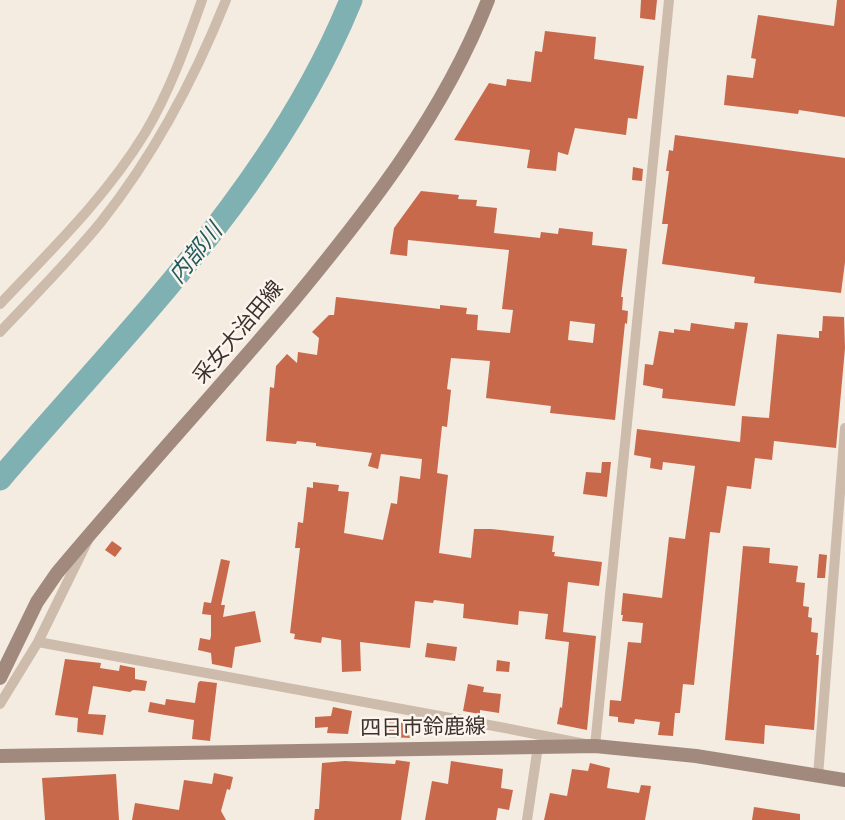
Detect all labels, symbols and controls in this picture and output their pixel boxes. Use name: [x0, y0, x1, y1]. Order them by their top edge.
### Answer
water label: 内部川: [160, 213, 232, 291]
street label: 采女大治田線: [186, 274, 290, 390]
street label: 四日市鈴鹿線: [360, 711, 486, 743]

